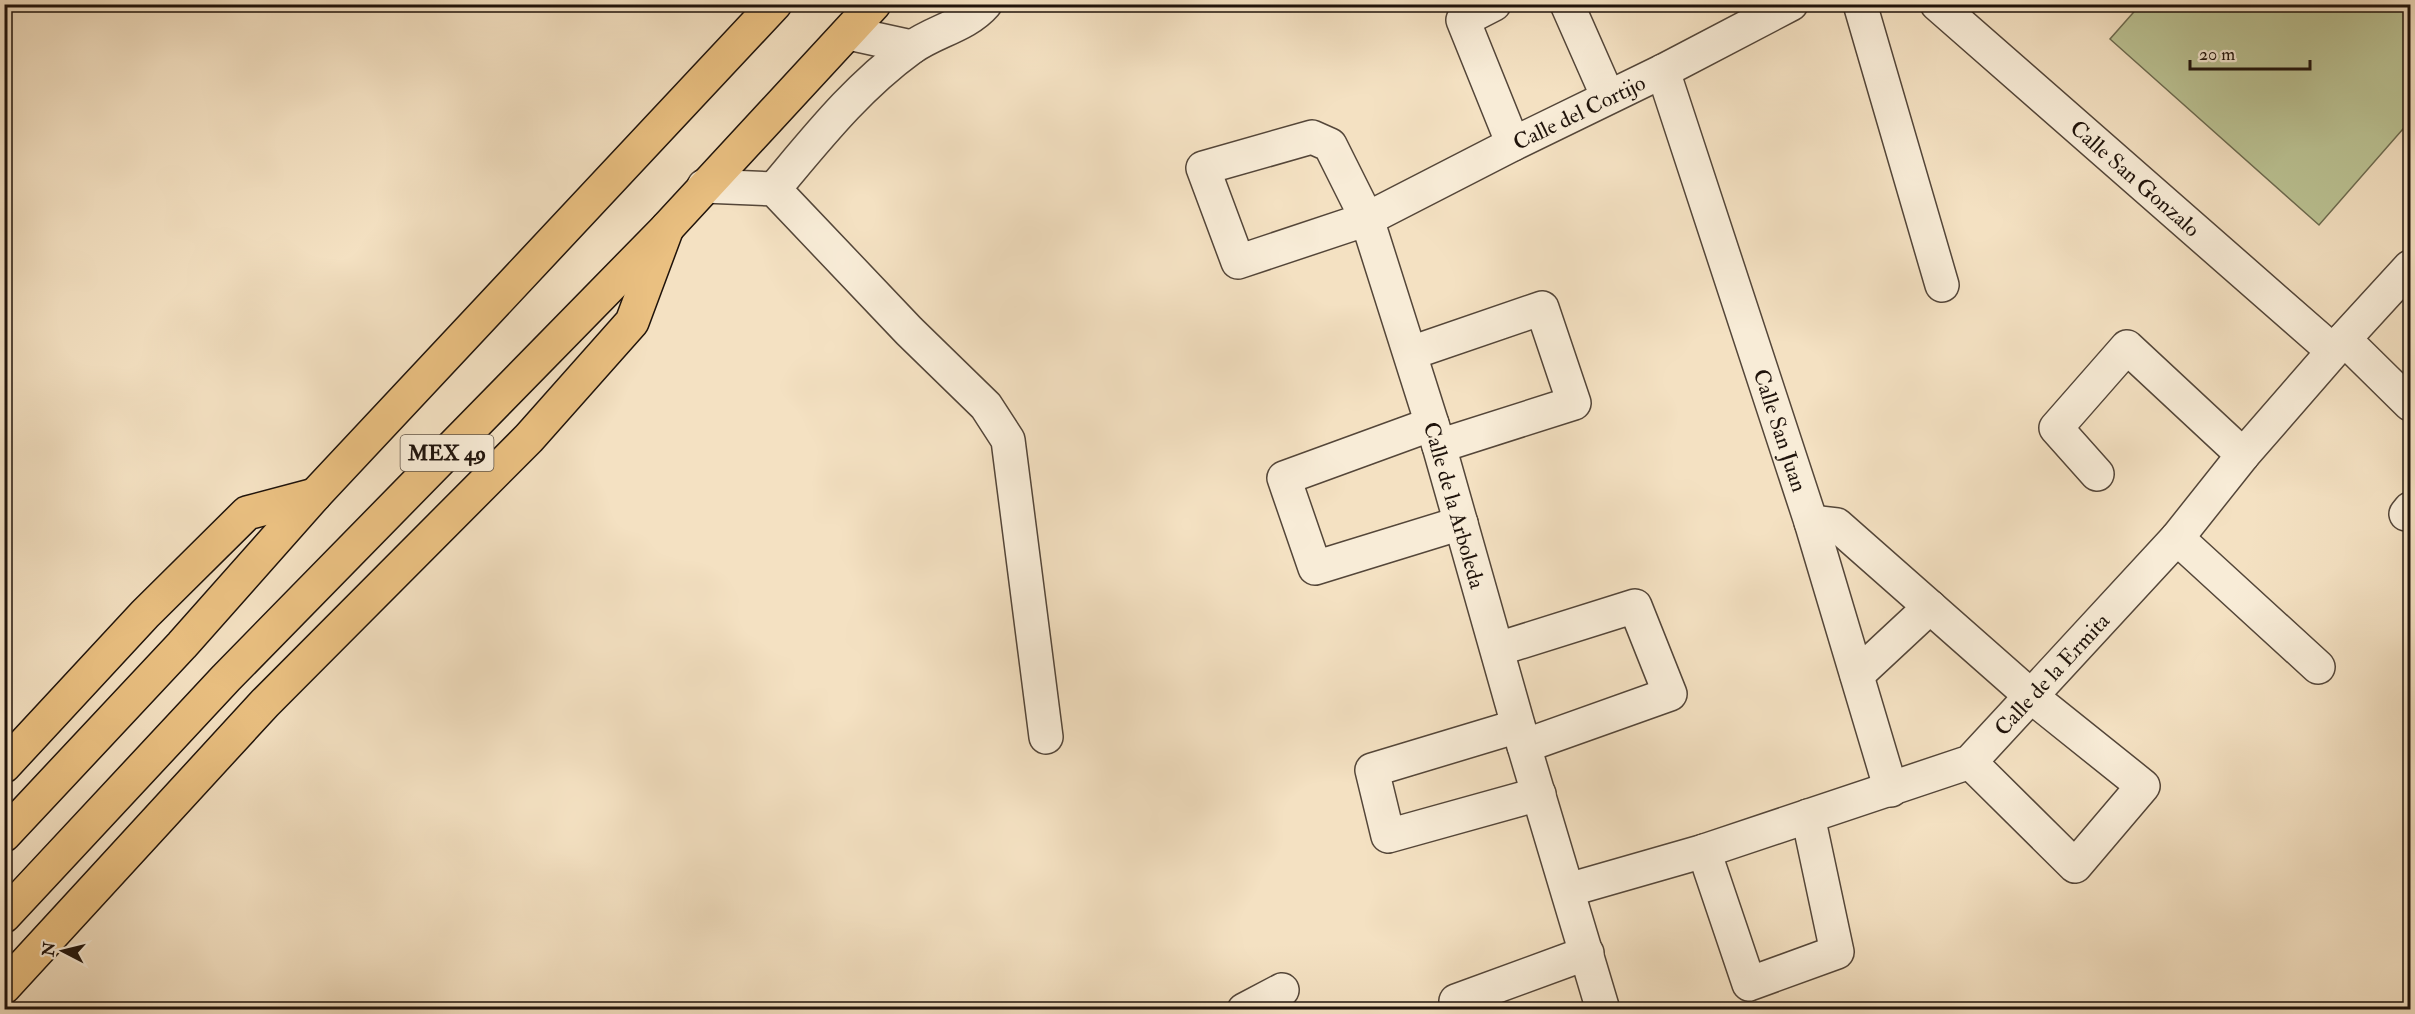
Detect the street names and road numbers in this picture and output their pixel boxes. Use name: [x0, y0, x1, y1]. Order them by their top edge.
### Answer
street label: Calle del Cortijo: [1508, 69, 1650, 157]
street label: Calle San Gonzalo: [2064, 114, 2206, 243]
street label: Calle San Juan: [1747, 365, 1813, 495]
street label: Calle de la Arboleda: [1417, 419, 1491, 593]
road number: MEX 49: [400, 435, 494, 471]
street label: Calle de la Ermita: [1989, 607, 2116, 742]

